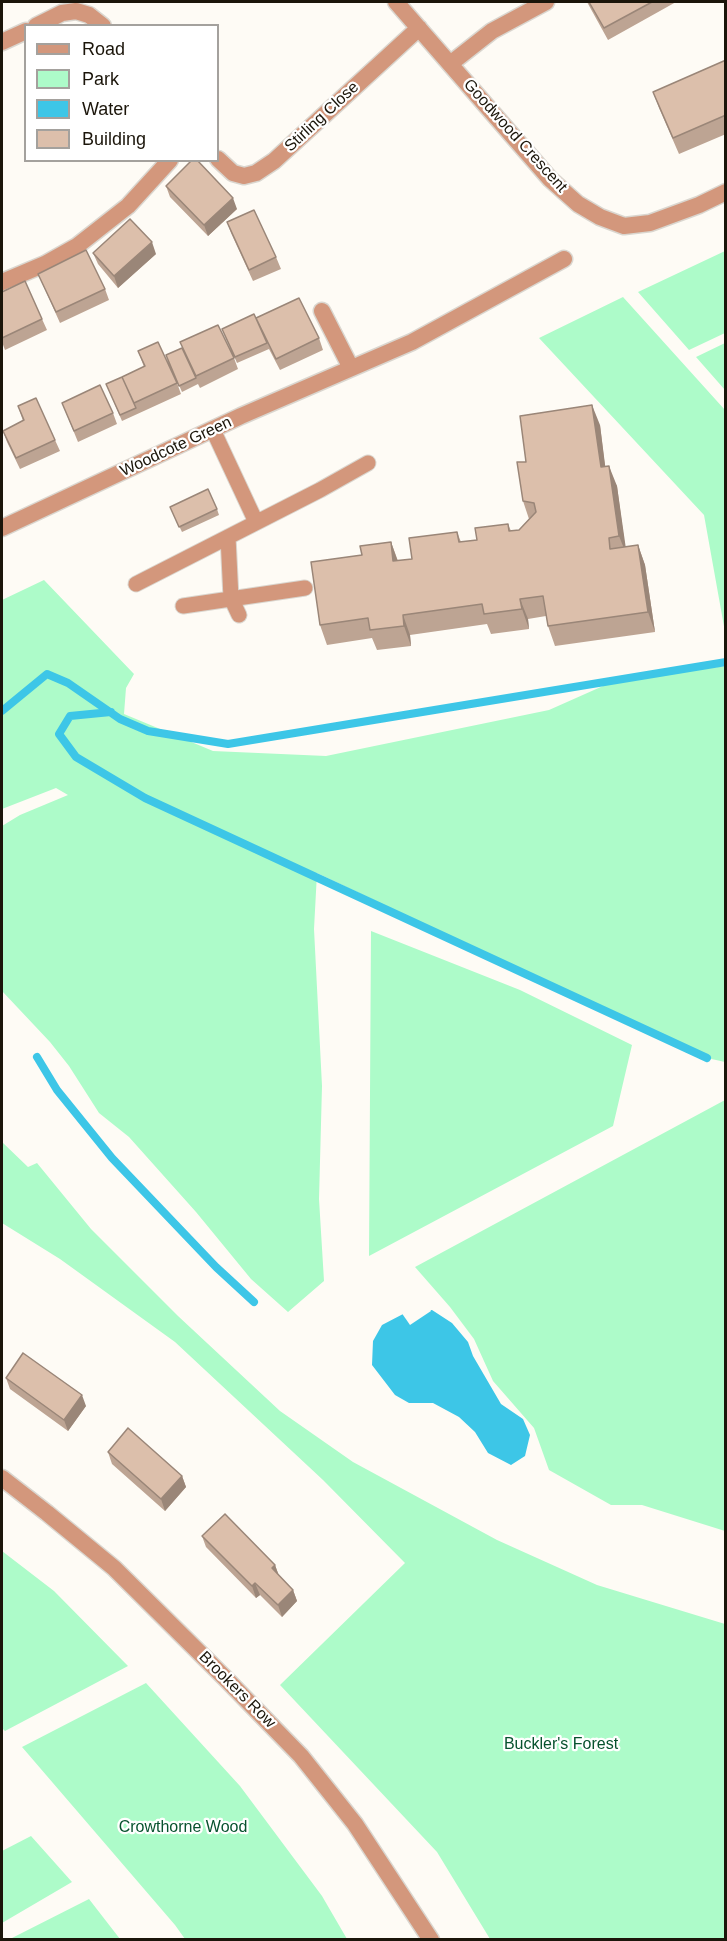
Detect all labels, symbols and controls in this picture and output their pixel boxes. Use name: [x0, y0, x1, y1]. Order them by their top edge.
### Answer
legend: [24, 24, 219, 162]
text: Road: [82, 39, 125, 59]
text: Park: [82, 69, 119, 89]
street label: Goodwood Crescent: [459, 75, 571, 197]
street label: Stirling Close: [281, 78, 363, 156]
text: Water: [82, 99, 129, 119]
text: Building: [82, 129, 146, 149]
street label: Woodcote Green: [117, 413, 235, 481]
street label: Brookers Row: [195, 1648, 279, 1732]
park label: Buckler's Forest: [504, 1735, 618, 1755]
park label: Crowthorne Wood: [119, 1818, 247, 1838]

